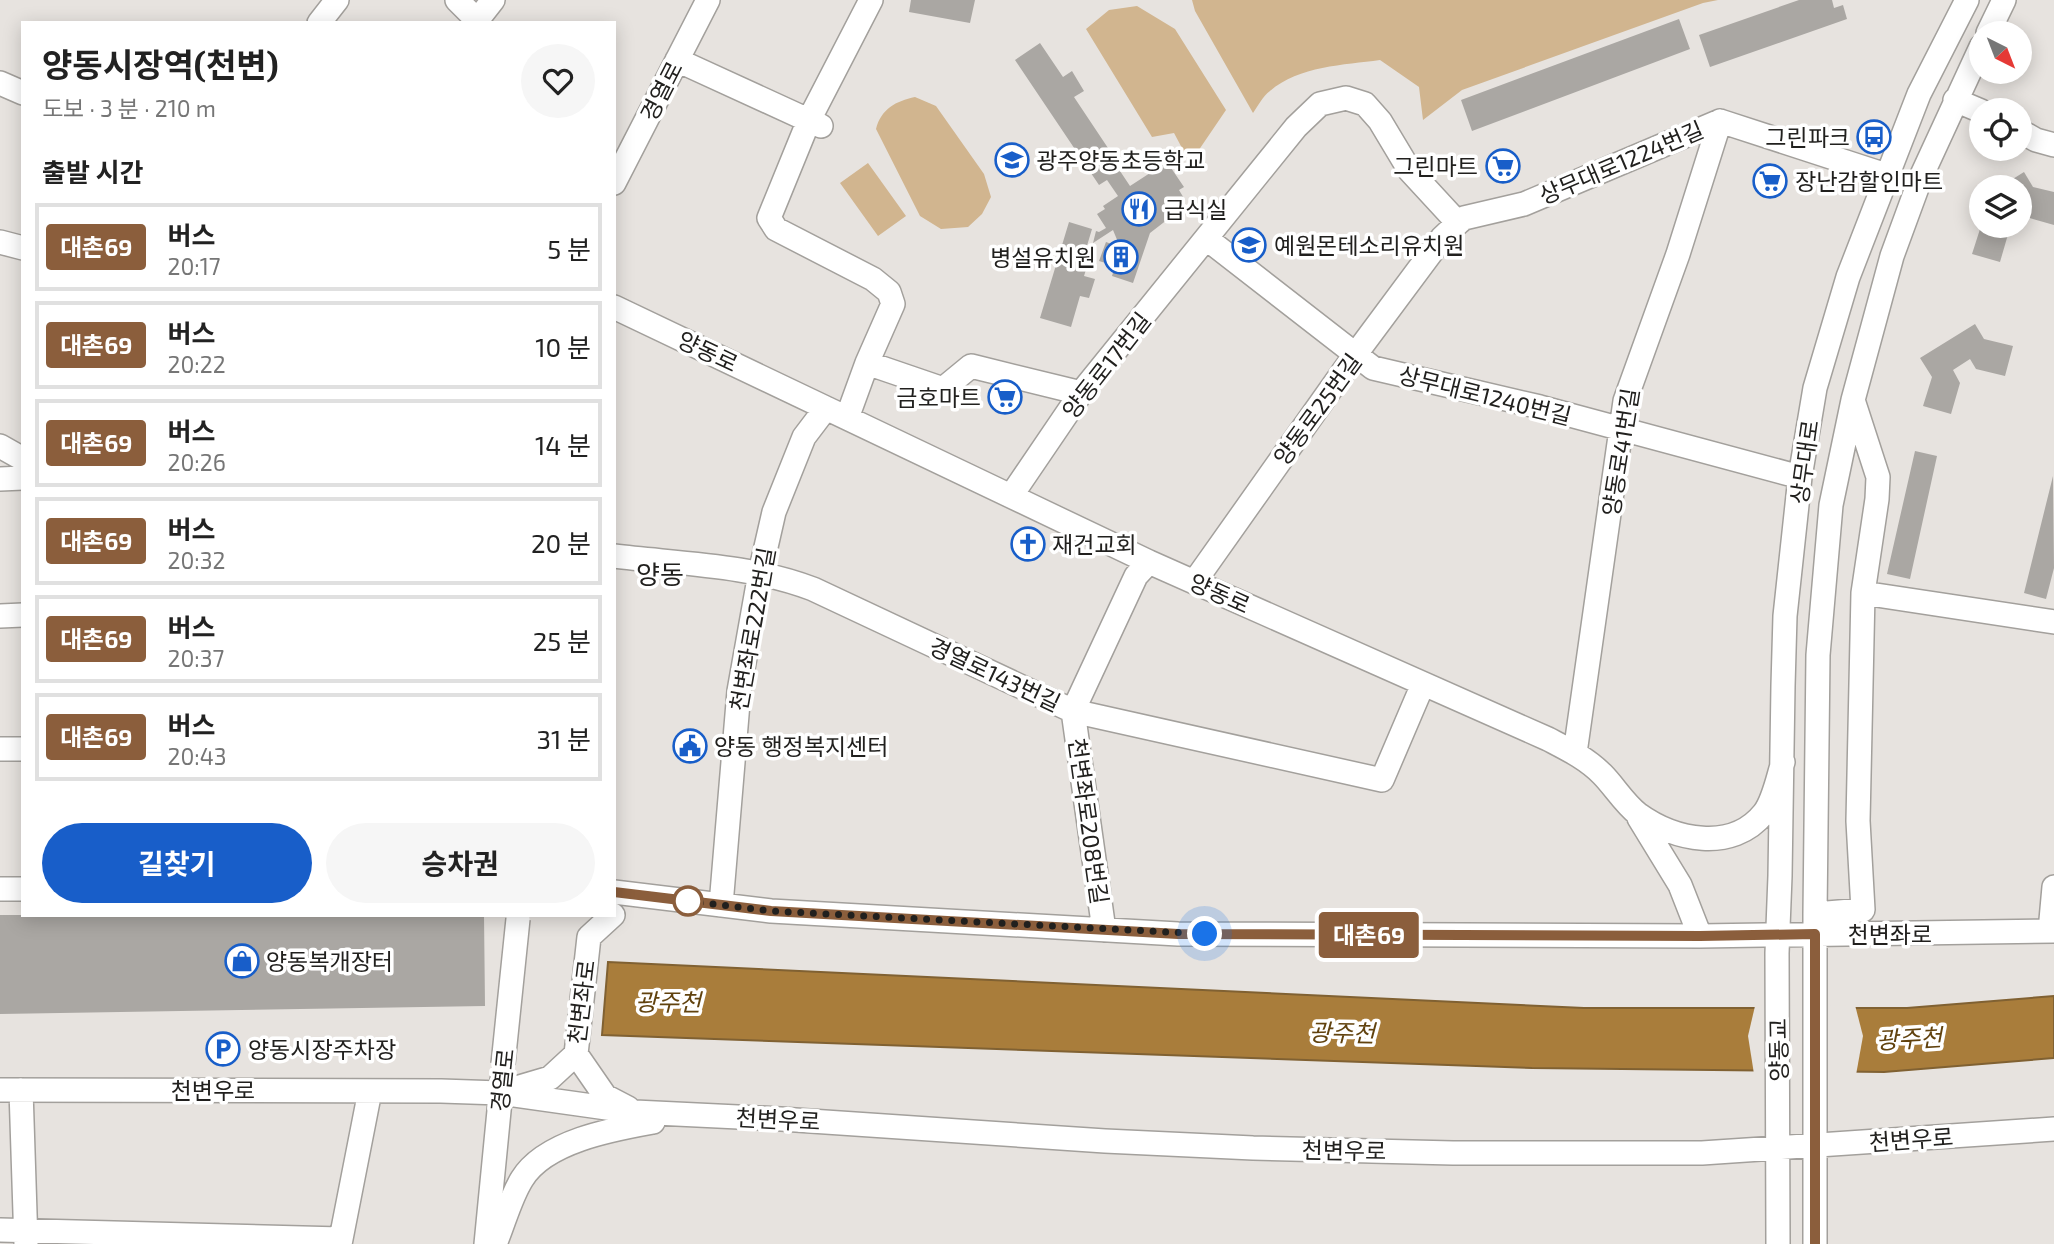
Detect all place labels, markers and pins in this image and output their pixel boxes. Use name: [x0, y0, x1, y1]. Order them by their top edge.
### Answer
bus stop icon: 그린파크: [1855, 118, 1893, 156]
place label: 그린파크: [1765, 123, 1850, 151]
school or university icon: 광주양동초등학교: [993, 141, 1031, 179]
place label: 광주양동초등학교: [1036, 146, 1205, 174]
supermarket icon: 그린마트: [1484, 147, 1522, 185]
place label: 그린마트: [1393, 152, 1478, 180]
supermarket icon: 장난감할인마트: [1751, 162, 1789, 200]
place label: 장난감할인마트: [1795, 167, 1943, 195]
restaurant icon: 급식실: [1120, 190, 1158, 228]
place label: 급식실: [1164, 195, 1227, 223]
school or university icon: 예원몬테소리유치원: [1230, 226, 1268, 264]
place label: 예원몬테소리유치원: [1274, 231, 1464, 259]
building icon: 병설유치원: [1102, 238, 1140, 276]
place label: 병설유치원: [990, 243, 1096, 271]
supermarket icon: 금호마트: [986, 378, 1024, 416]
place label: 금호마트: [896, 383, 981, 411]
church icon: 재건교회: [1009, 525, 1047, 563]
place label: 재건교회: [1052, 530, 1137, 558]
public building icon: 양동 행정복지센터: [671, 727, 709, 765]
place label: 양동 행정복지센터: [714, 732, 888, 760]
unlabelled marker: [673, 886, 703, 916]
shop icon: 양동복개장터: [223, 942, 261, 980]
place label: 양동복개장터: [266, 947, 393, 975]
parking icon: 양동시장주차장: [204, 1030, 242, 1068]
place label: 양동시장주차장: [248, 1035, 396, 1063]

